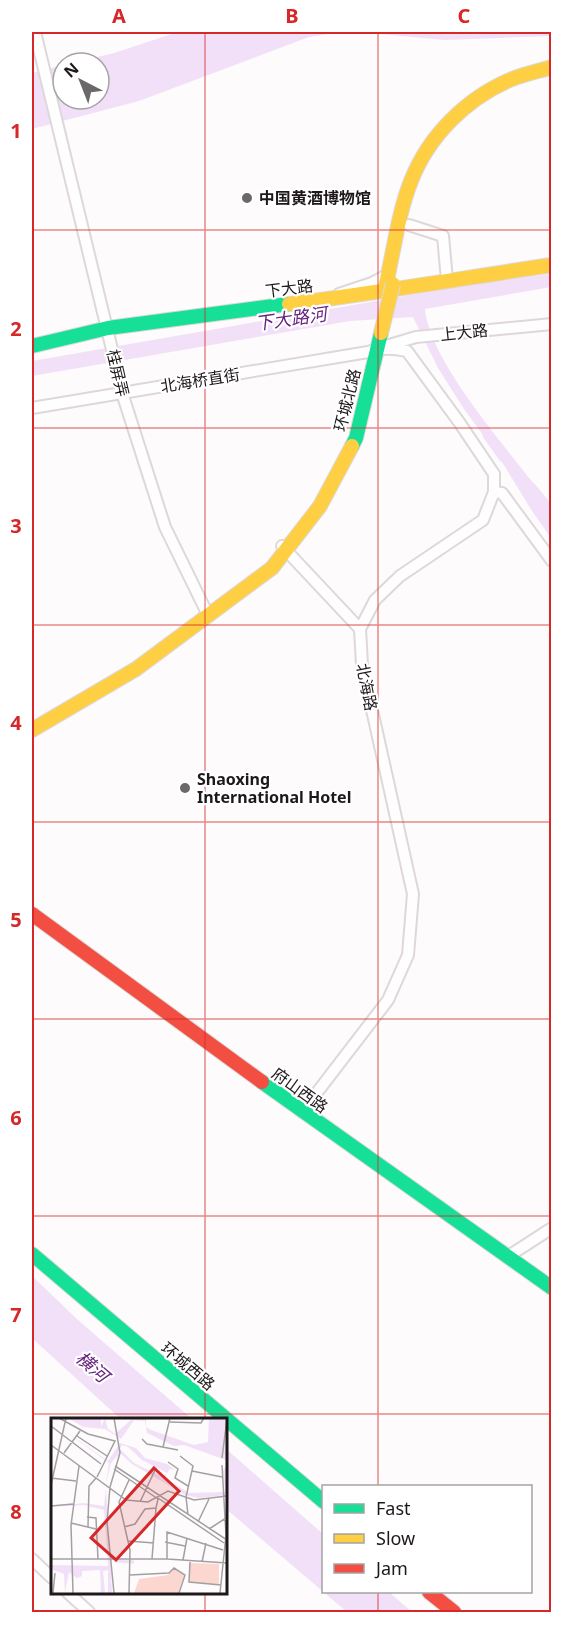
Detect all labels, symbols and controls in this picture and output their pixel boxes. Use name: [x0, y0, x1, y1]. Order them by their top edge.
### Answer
text: A: [112, 2, 126, 29]
text: B: [285, 2, 299, 29]
text: C: [458, 2, 471, 29]
north arrow: [51, 51, 111, 111]
text: N: [59, 57, 83, 82]
text: 1: [10, 117, 22, 144]
place label: 中国黄酒博物馆: [259, 187, 371, 209]
marker: 中国黄酒博物馆: [240, 191, 254, 205]
street label: 下大路: [264, 274, 314, 302]
water label: 下大路河: [254, 301, 331, 335]
text: 2: [10, 315, 22, 342]
street label: 上大路: [439, 319, 489, 345]
street label: 桂屏弄: [102, 347, 134, 399]
street label: 北海桥直街: [159, 363, 241, 397]
street label: 环城北路: [329, 366, 365, 434]
text: 3: [10, 512, 22, 539]
street label: 北海路: [352, 661, 382, 713]
text: 4: [10, 709, 22, 736]
place label: Shaoxing International Hotel: [197, 768, 351, 808]
marker: Shaoxing International Hotel: [178, 781, 192, 795]
text: 5: [10, 906, 22, 933]
street label: 府山西路: [268, 1062, 332, 1118]
text: 6: [10, 1104, 22, 1131]
text: 7: [10, 1301, 22, 1328]
street label: 环城西路: [156, 1337, 220, 1395]
water label: 横河: [71, 1345, 116, 1389]
inset map: [51, 1418, 226, 1593]
legend: [322, 1485, 532, 1593]
text: Fast: [376, 1496, 411, 1520]
text: 8: [10, 1498, 22, 1525]
text: Slow: [376, 1526, 415, 1550]
text: Jam: [374, 1556, 408, 1580]

